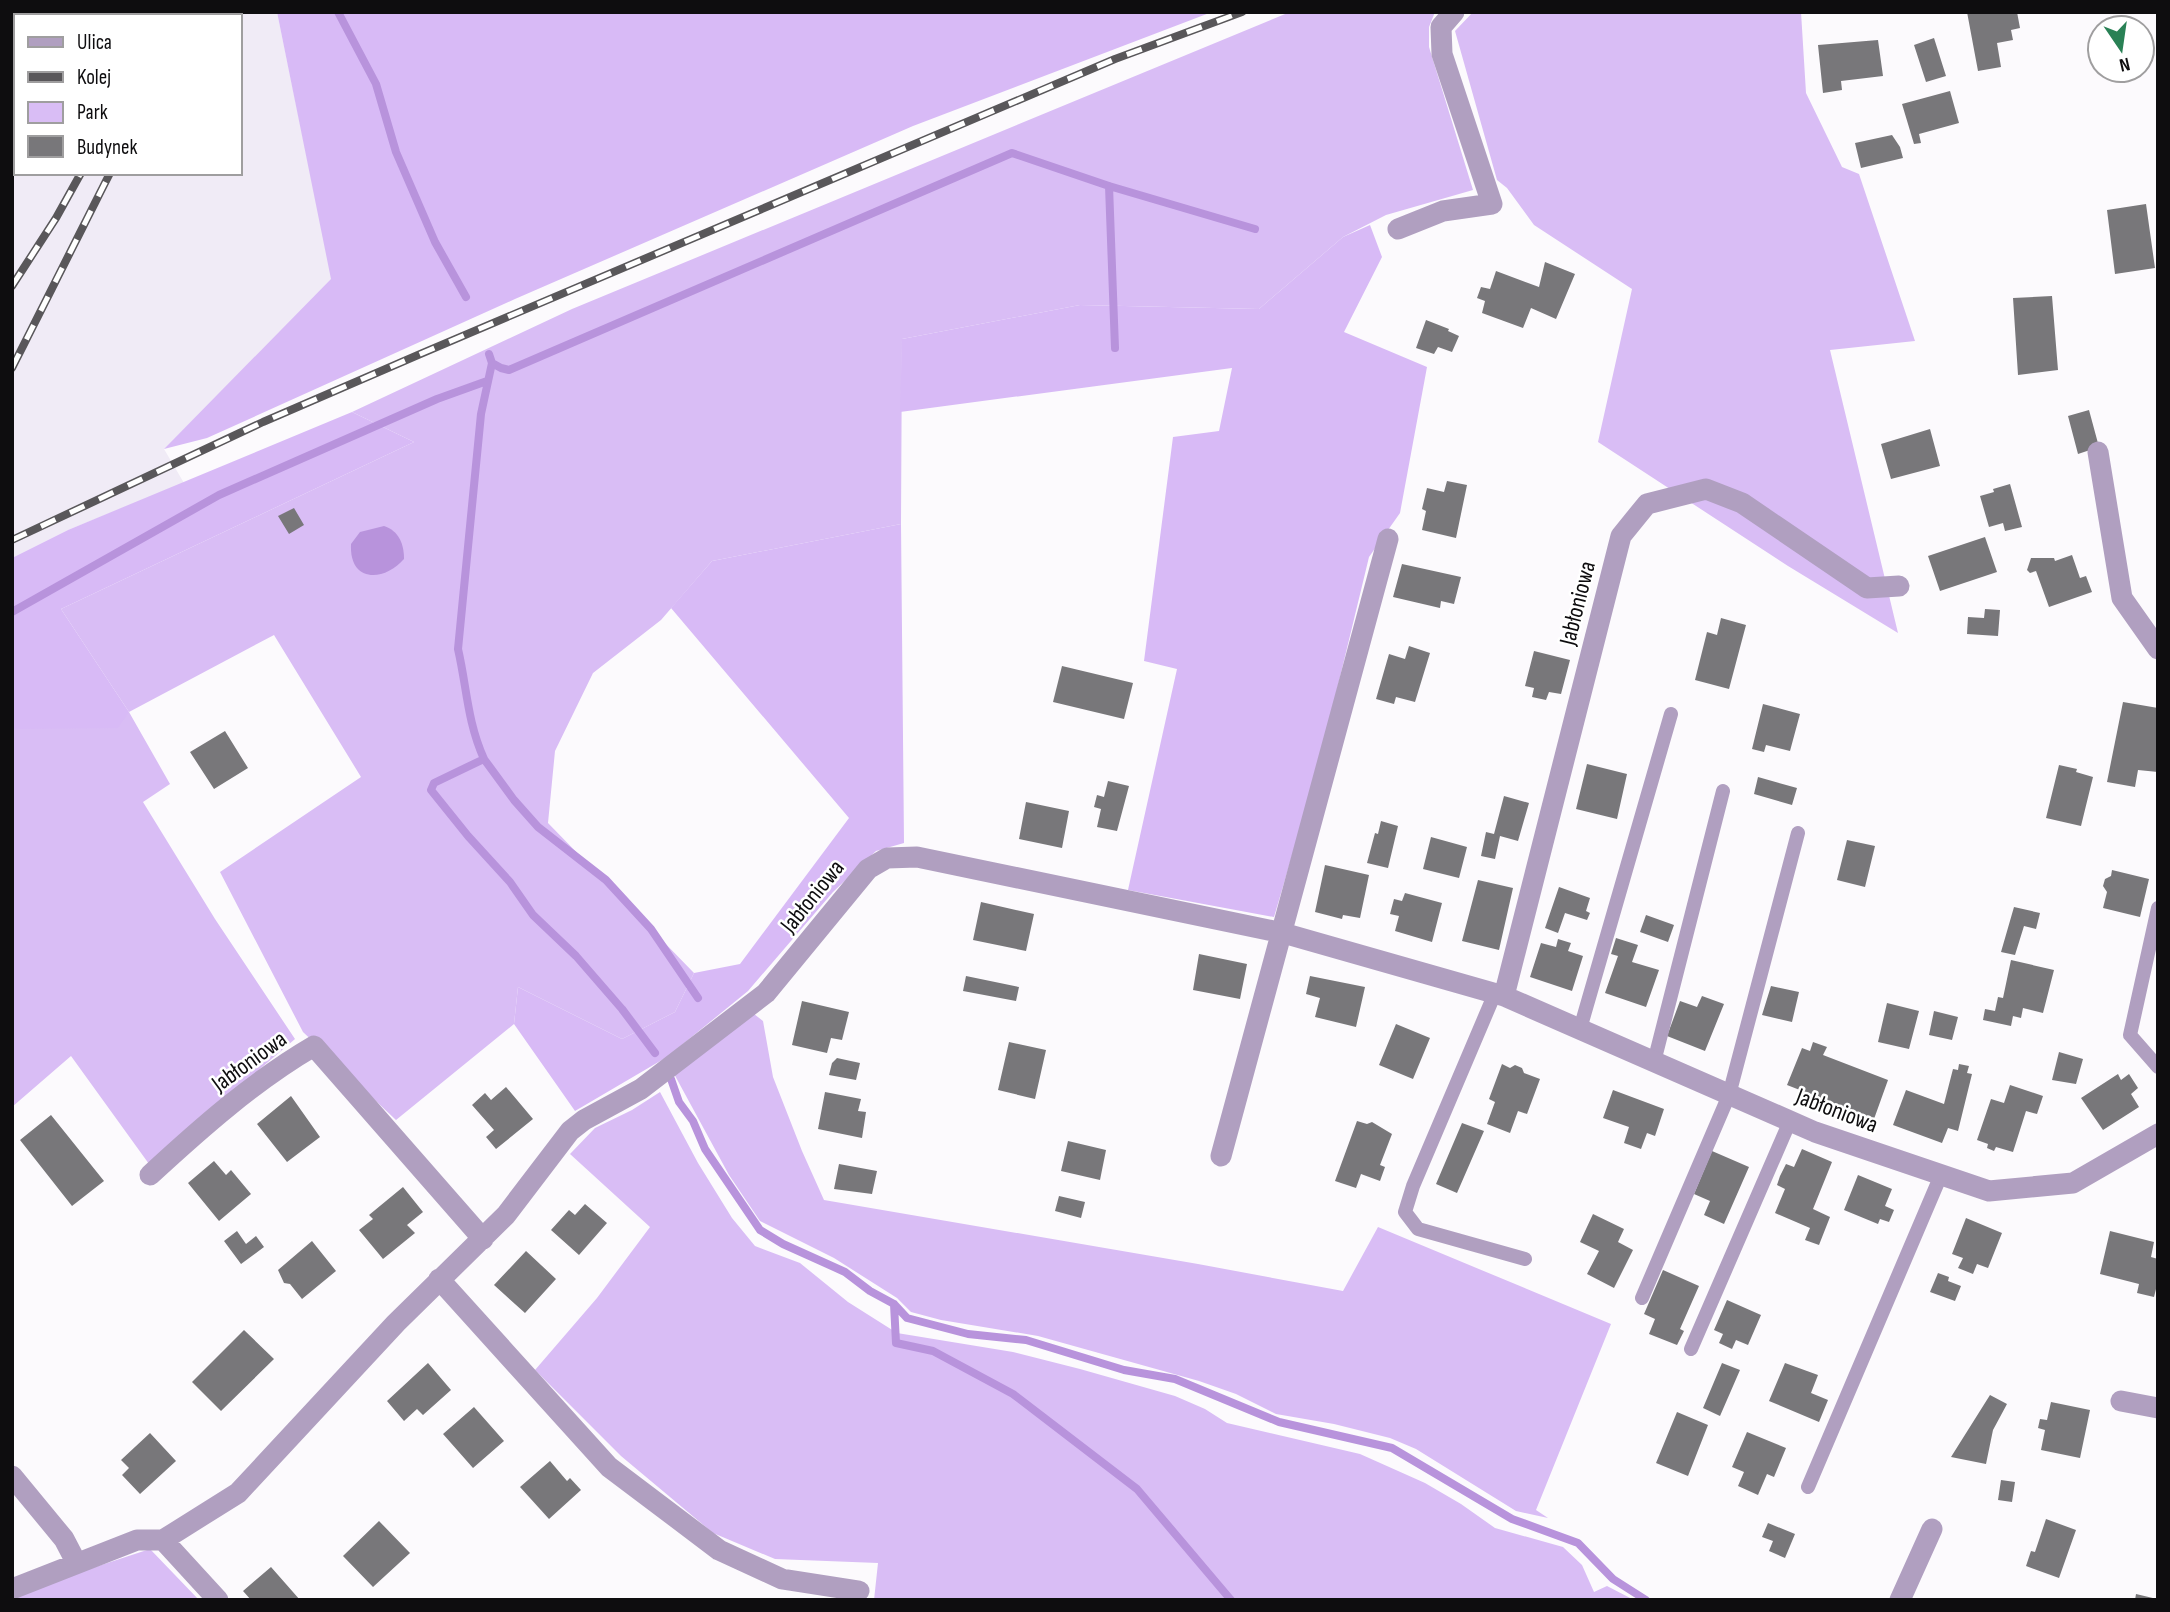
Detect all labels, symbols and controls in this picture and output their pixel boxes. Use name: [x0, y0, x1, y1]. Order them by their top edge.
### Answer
legend: [14, 14, 242, 175]
north arrow: [2086, 14, 2156, 84]
text: Ulica: [77, 30, 112, 55]
text: N: [2117, 52, 2132, 76]
text: Kolej: [77, 65, 111, 90]
text: Park: [77, 100, 108, 125]
text: Budynek: [77, 135, 137, 160]
street label: Jabłoniowa: [1553, 558, 1602, 649]
street label: Jabłoniowa: [774, 854, 851, 939]
street label: Jabłoniowa: [205, 1025, 292, 1099]
street label: Jabłoniowa: [1791, 1081, 1882, 1139]

